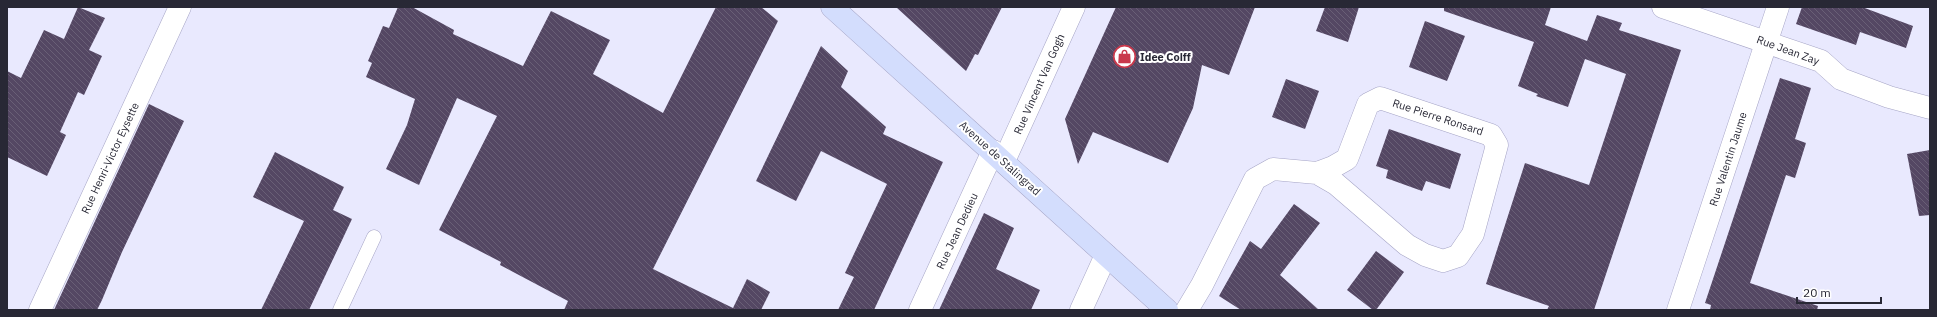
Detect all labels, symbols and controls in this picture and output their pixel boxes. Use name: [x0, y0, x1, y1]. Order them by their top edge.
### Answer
street label: Rue Vincent Van Gogh: [1010, 31, 1068, 137]
street label: Rue Jean Zay: [1755, 32, 1822, 68]
shop icon: Idee Coiff: [1112, 44, 1138, 70]
place label: Idee Coiff: [1140, 50, 1191, 64]
street label: Rue Pierre Ronsard: [1391, 96, 1485, 138]
street label: Rue Henri-Victor Eysette: [78, 100, 142, 216]
street label: Rue Valentin Jaume: [1706, 110, 1750, 208]
street label: Avenue de Stalingrad: [956, 118, 1044, 198]
street label: Rue Jean Dedieu: [933, 190, 981, 272]
scale bar: [1797, 279, 1881, 305]
text: 20 m: [1803, 285, 1831, 300]

